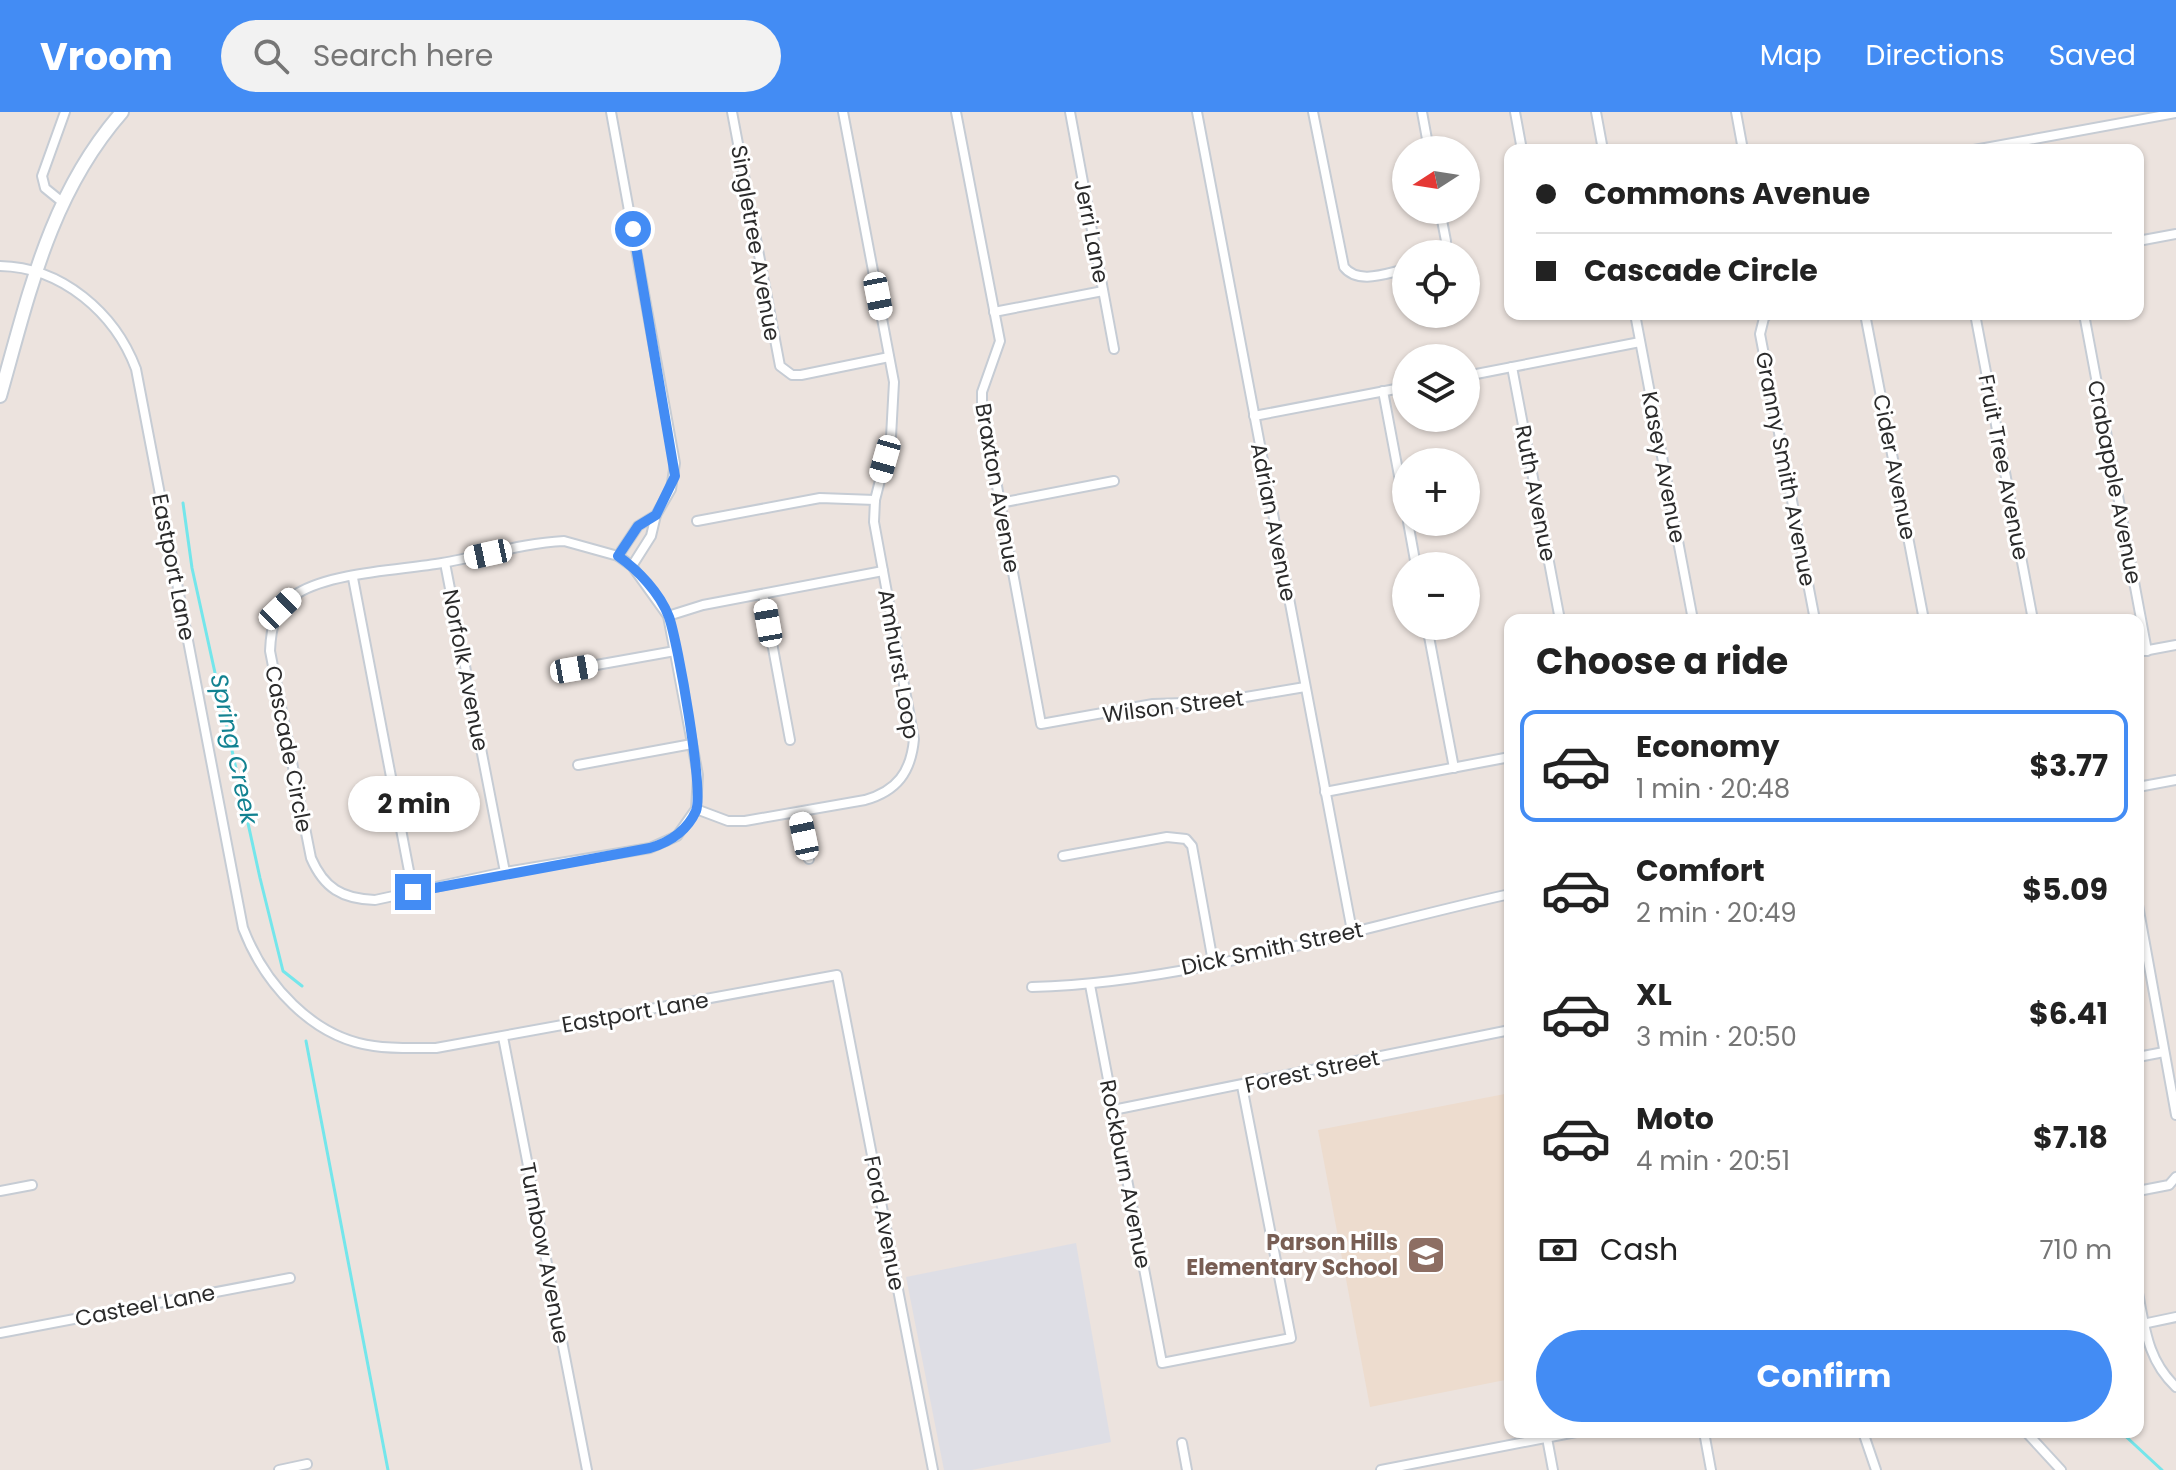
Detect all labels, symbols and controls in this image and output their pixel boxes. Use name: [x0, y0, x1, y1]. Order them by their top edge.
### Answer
search box: [221, 20, 781, 92]
text: Vroom: [40, 30, 173, 83]
icon: search: [249, 34, 293, 78]
text: Search here: [313, 34, 493, 77]
text: Map: [1760, 36, 1822, 75]
text: Directions: [1866, 36, 2005, 75]
text: Saved: [2049, 36, 2136, 75]
north arrow: [1392, 136, 1480, 224]
map controls: [1392, 136, 1480, 640]
street label: Singletree Avenue: [723, 143, 788, 343]
text: Commons Avenue: [1584, 172, 1870, 215]
street label: Jerri Lane: [1066, 177, 1117, 286]
route start: [615, 211, 651, 247]
button: locate: [1392, 240, 1480, 328]
text: Cascade Circle: [1584, 249, 1818, 292]
car: [862, 270, 894, 322]
button: layers: [1392, 344, 1480, 432]
street label: Granny Smith Avenue: [1748, 349, 1823, 589]
street label: Fruit Tree Avenue: [1970, 372, 2037, 563]
street label: Crabapple Avenue: [2080, 377, 2149, 587]
street label: Kasey Avenue: [1634, 389, 1693, 546]
street label: Cider Avenue: [1865, 392, 1924, 543]
street label: Braxton Avenue: [967, 401, 1028, 575]
street label: Ruth Avenue: [1507, 422, 1564, 564]
car: [867, 433, 903, 485]
street label: Adrian Avenue: [1243, 440, 1304, 604]
button: +: [1392, 448, 1480, 536]
street label: Eastport Lane: [144, 491, 203, 643]
car: [462, 537, 514, 571]
button: −: [1392, 552, 1480, 640]
car: [254, 584, 306, 634]
street label: Norfolk Avenue: [435, 586, 496, 754]
street label: Amhurst Loop: [870, 587, 927, 742]
car: [752, 597, 784, 649]
text: Choose a ride: [1536, 636, 1788, 687]
car: [548, 653, 600, 685]
street label: Cascade Circle: [257, 663, 320, 835]
water label: Spring Creek: [202, 670, 267, 829]
street label: Wilson Street: [1101, 682, 1246, 731]
text: Economy: [1636, 725, 1780, 768]
icon: car: [1540, 730, 1612, 802]
text: $3.77: [2030, 744, 2108, 787]
text: 1 min · 20:48: [1636, 771, 1790, 807]
callout: 2 min: [347, 776, 479, 832]
text: 2 min: [377, 786, 451, 822]
car: [787, 810, 821, 862]
text: Comfort: [1636, 849, 1765, 892]
icon: car: [1540, 854, 1612, 926]
text: $5.09: [2022, 868, 2108, 911]
route end: [395, 874, 431, 910]
text: 2 min · 20:49: [1636, 895, 1797, 931]
street label: Dick Smith Street: [1178, 914, 1366, 983]
text: XL: [1636, 973, 1672, 1016]
icon: car: [1540, 978, 1612, 1050]
street label: Eastport Lane: [559, 984, 711, 1041]
text: $6.41: [2029, 992, 2108, 1035]
text: 3 min · 20:50: [1636, 1019, 1797, 1055]
street label: Forest Street: [1242, 1042, 1382, 1101]
street label: Rockburn Avenue: [1092, 1077, 1159, 1271]
text: Moto: [1636, 1097, 1714, 1140]
icon: car: [1540, 1102, 1612, 1174]
text: $7.18: [2033, 1116, 2108, 1159]
text: 4 min · 20:51: [1636, 1143, 1790, 1179]
street label: Ford Avenue: [856, 1153, 913, 1293]
street label: Turnbow Avenue: [512, 1160, 577, 1346]
place label: Parson Hills Elementary School: [1186, 1227, 1398, 1283]
icon: cash: [1536, 1228, 1580, 1272]
text: Cash: [1600, 1228, 1678, 1271]
text: 710 m: [2039, 1232, 2112, 1268]
school or university icon: Parson Hills Elementary School: [1405, 1234, 1447, 1276]
street label: Casteel Lane: [72, 1277, 218, 1334]
button: Confirm: [1536, 1330, 2112, 1422]

